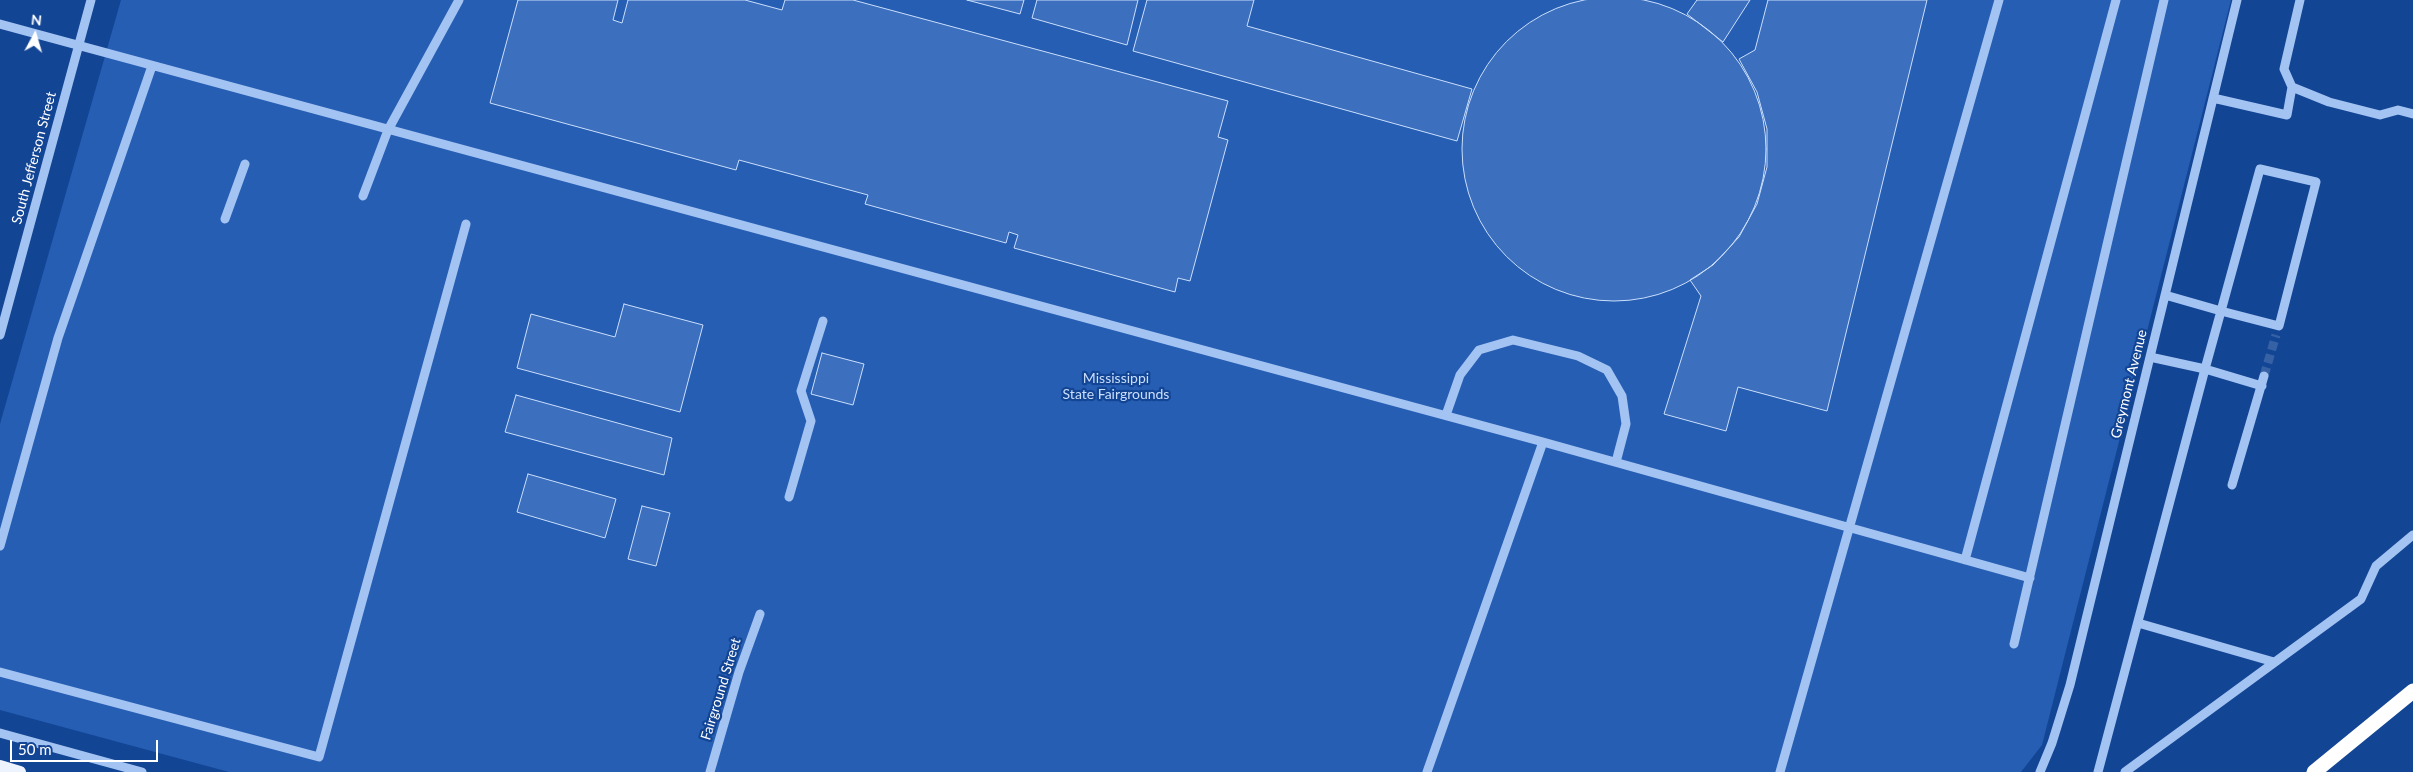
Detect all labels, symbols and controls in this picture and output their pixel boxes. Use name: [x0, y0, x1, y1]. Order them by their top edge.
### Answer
north arrow: [10, 10, 60, 60]
text: N: [30, 11, 43, 29]
street label: South Jefferson Street: [8, 90, 60, 226]
street label: Greymont Avenue: [2107, 328, 2151, 440]
park label: Mississippi State Fairgrounds: [1063, 370, 1169, 402]
street label: Fairground Street: [697, 636, 745, 742]
scale bar: [12, 730, 160, 762]
text: 50 m: [18, 740, 52, 758]

